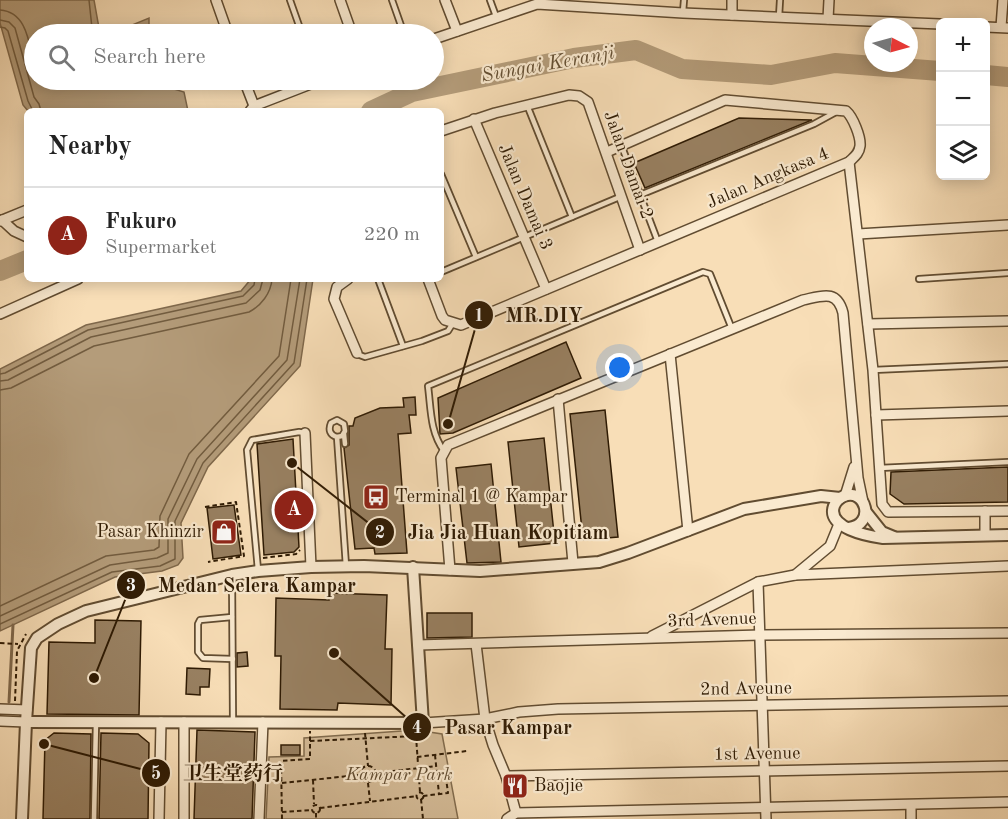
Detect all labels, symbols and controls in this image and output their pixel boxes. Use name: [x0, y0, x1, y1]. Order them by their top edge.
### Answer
north arrow: [864, 18, 918, 72]
map controls: [936, 18, 990, 180]
button: +: [936, 18, 990, 72]
search box: [24, 24, 444, 90]
icon: search: [45, 41, 78, 74]
water label: Sungai Keranji: [480, 43, 617, 87]
text: Search here: [93, 46, 206, 68]
button: −: [936, 72, 990, 126]
street label: Jalan Damai 2: [600, 109, 656, 221]
button: layers: [936, 126, 990, 180]
text: Nearby: [48, 134, 132, 160]
street label: Jalan Damai 3: [495, 141, 555, 253]
street label: Jalan Angkasa 4: [704, 144, 832, 212]
text: Fukuro: [105, 211, 177, 233]
text: A: [60, 225, 75, 245]
text: 220 m: [364, 225, 420, 245]
text: Supermarket: [105, 238, 216, 258]
callout: MR.DIY: [464, 296, 595, 334]
text: 1: [474, 307, 484, 325]
text: MR.DIY: [505, 307, 583, 327]
your location: [605, 353, 634, 382]
bus stop icon: Terminal 1 @ Kampar: [361, 482, 391, 512]
pin: A: [274, 488, 314, 532]
place label: Terminal 1 @ Kampar: [395, 488, 568, 506]
callout: Jia Jia Huan Kopitiam: [365, 513, 620, 551]
shop icon: Pasar Khinzir: [209, 517, 239, 547]
place label: Pasar Khinzir: [96, 523, 205, 541]
text: 2: [375, 524, 385, 542]
text: Jia Jia Huan Kopitiam: [408, 524, 608, 544]
callout: Medan Selera Kampar: [116, 566, 368, 604]
text: 3: [126, 577, 136, 595]
text: Medan Selera Kampar: [158, 577, 356, 597]
street label: 3rd Avenue: [667, 609, 757, 631]
street label: 2nd Aveune: [700, 679, 792, 699]
callout: Pasar Kampar: [402, 708, 584, 746]
text: 4: [412, 719, 422, 737]
text: Pasar Kampar: [444, 719, 572, 739]
street label: 1st Avenue: [713, 744, 801, 764]
callout: 卫生堂药行: [141, 754, 295, 792]
text: 卫生堂药行: [183, 762, 283, 785]
text: 5: [151, 765, 161, 783]
park label: Kampar Park: [344, 766, 453, 784]
restaurant icon: Baojie: [500, 771, 530, 801]
place label: Baojie: [534, 777, 583, 795]

